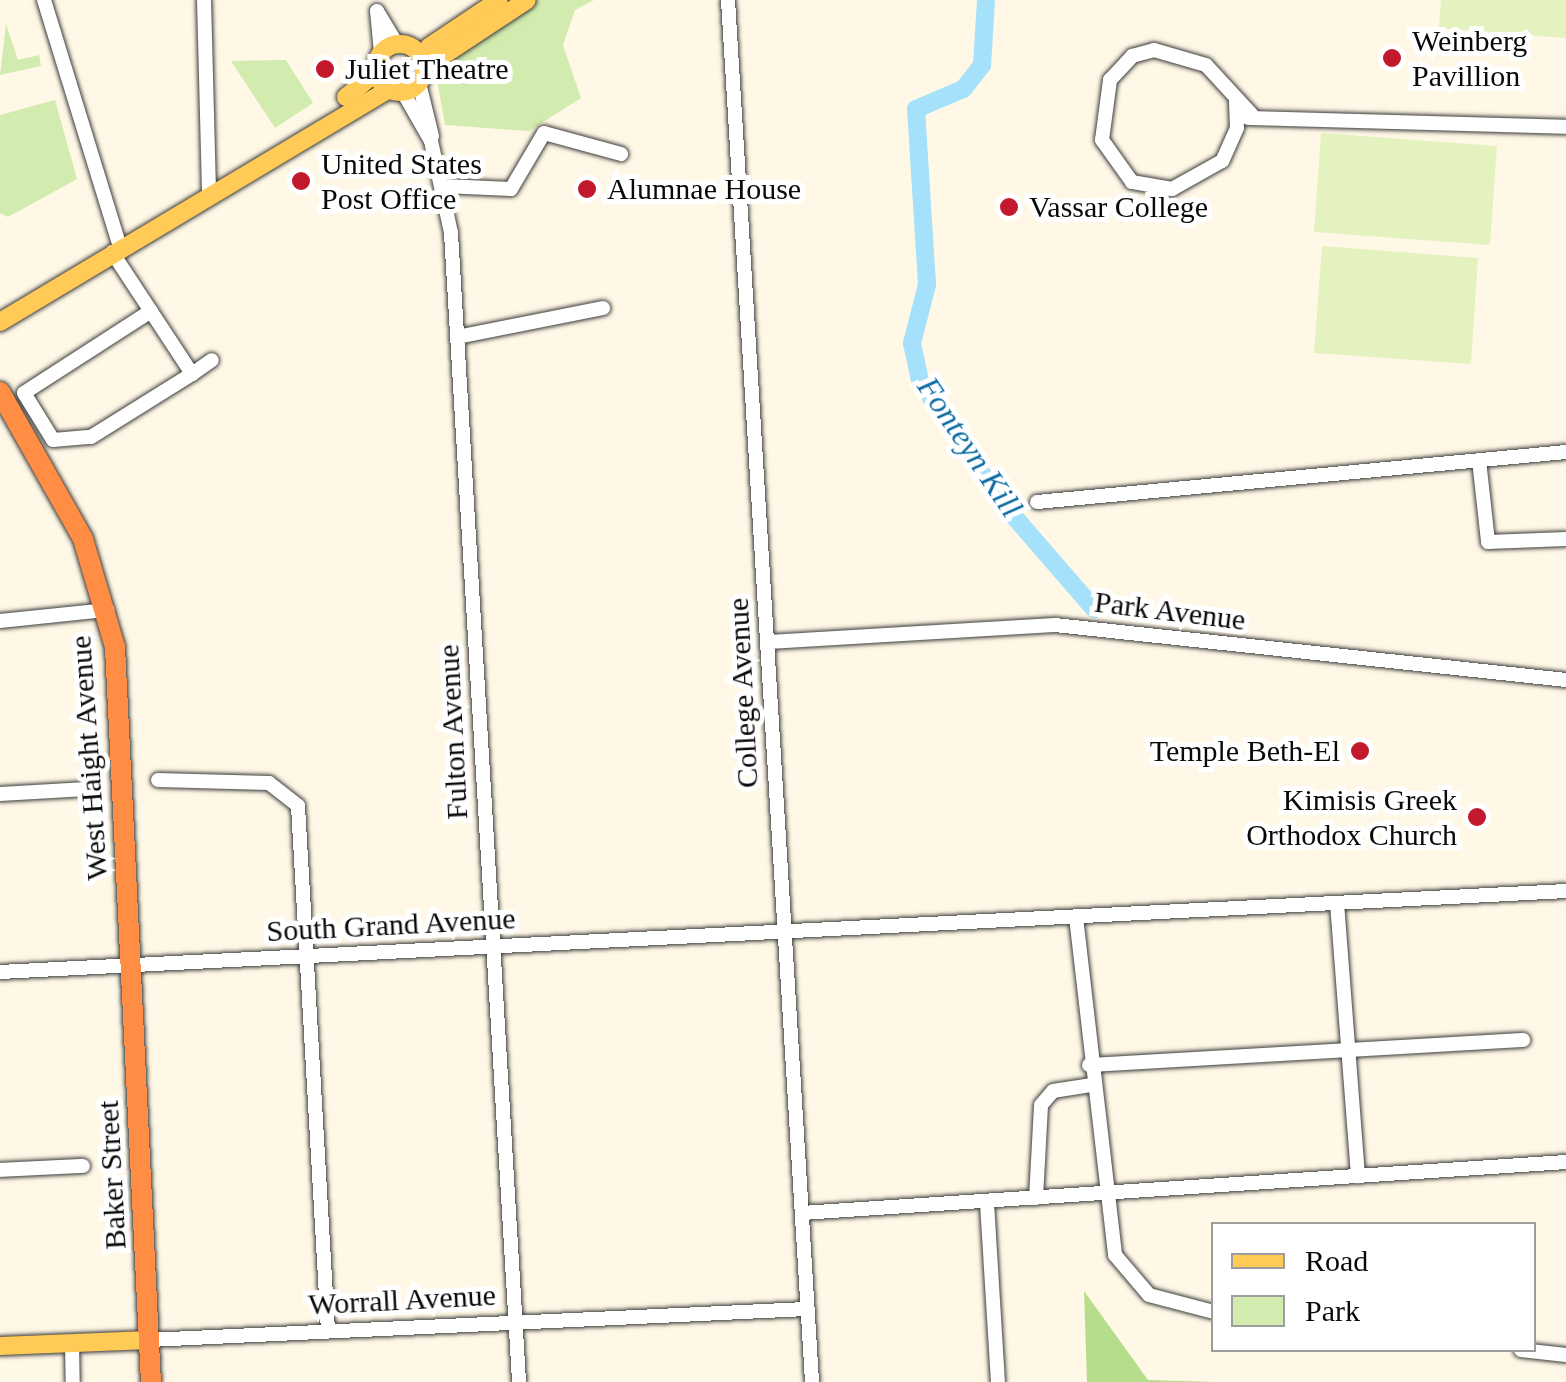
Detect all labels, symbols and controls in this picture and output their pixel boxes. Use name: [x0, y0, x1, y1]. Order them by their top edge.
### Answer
place label: Weinberg Pavillion: [1412, 23, 1527, 94]
marker: Weinberg Pavillion: [1381, 47, 1403, 69]
place label: Juliet Theatre: [345, 51, 509, 87]
marker: Juliet Theatre: [314, 58, 336, 80]
place label: United States Post Office: [321, 146, 482, 216]
marker: United States Post Office: [290, 170, 312, 192]
place label: Alumnae House: [607, 171, 801, 207]
marker: Alumnae House: [576, 178, 598, 200]
place label: Vassar College: [1029, 189, 1208, 225]
marker: Vassar College: [998, 196, 1020, 218]
water label: Fonteyn Kill: [909, 370, 1031, 524]
street label: Park Avenue: [1092, 584, 1248, 638]
street label: College Avenue: [720, 596, 766, 790]
street label: West Haight Avenue: [62, 634, 116, 882]
street label: Fulton Avenue: [430, 643, 476, 821]
place label: Temple Beth-El: [1150, 733, 1340, 769]
marker: Temple Beth-El: [1349, 740, 1371, 762]
place label: Kimisis Greek Orthodox Church: [1246, 782, 1457, 852]
marker: Kimisis Greek Orthodox Church: [1466, 806, 1488, 828]
street label: South Grand Avenue: [265, 900, 517, 950]
street label: Baker Street: [90, 1100, 134, 1250]
legend: [1211, 1222, 1536, 1352]
text: Road: [1305, 1244, 1368, 1277]
street label: Worrall Avenue: [306, 1277, 498, 1323]
text: Park: [1305, 1294, 1360, 1327]

